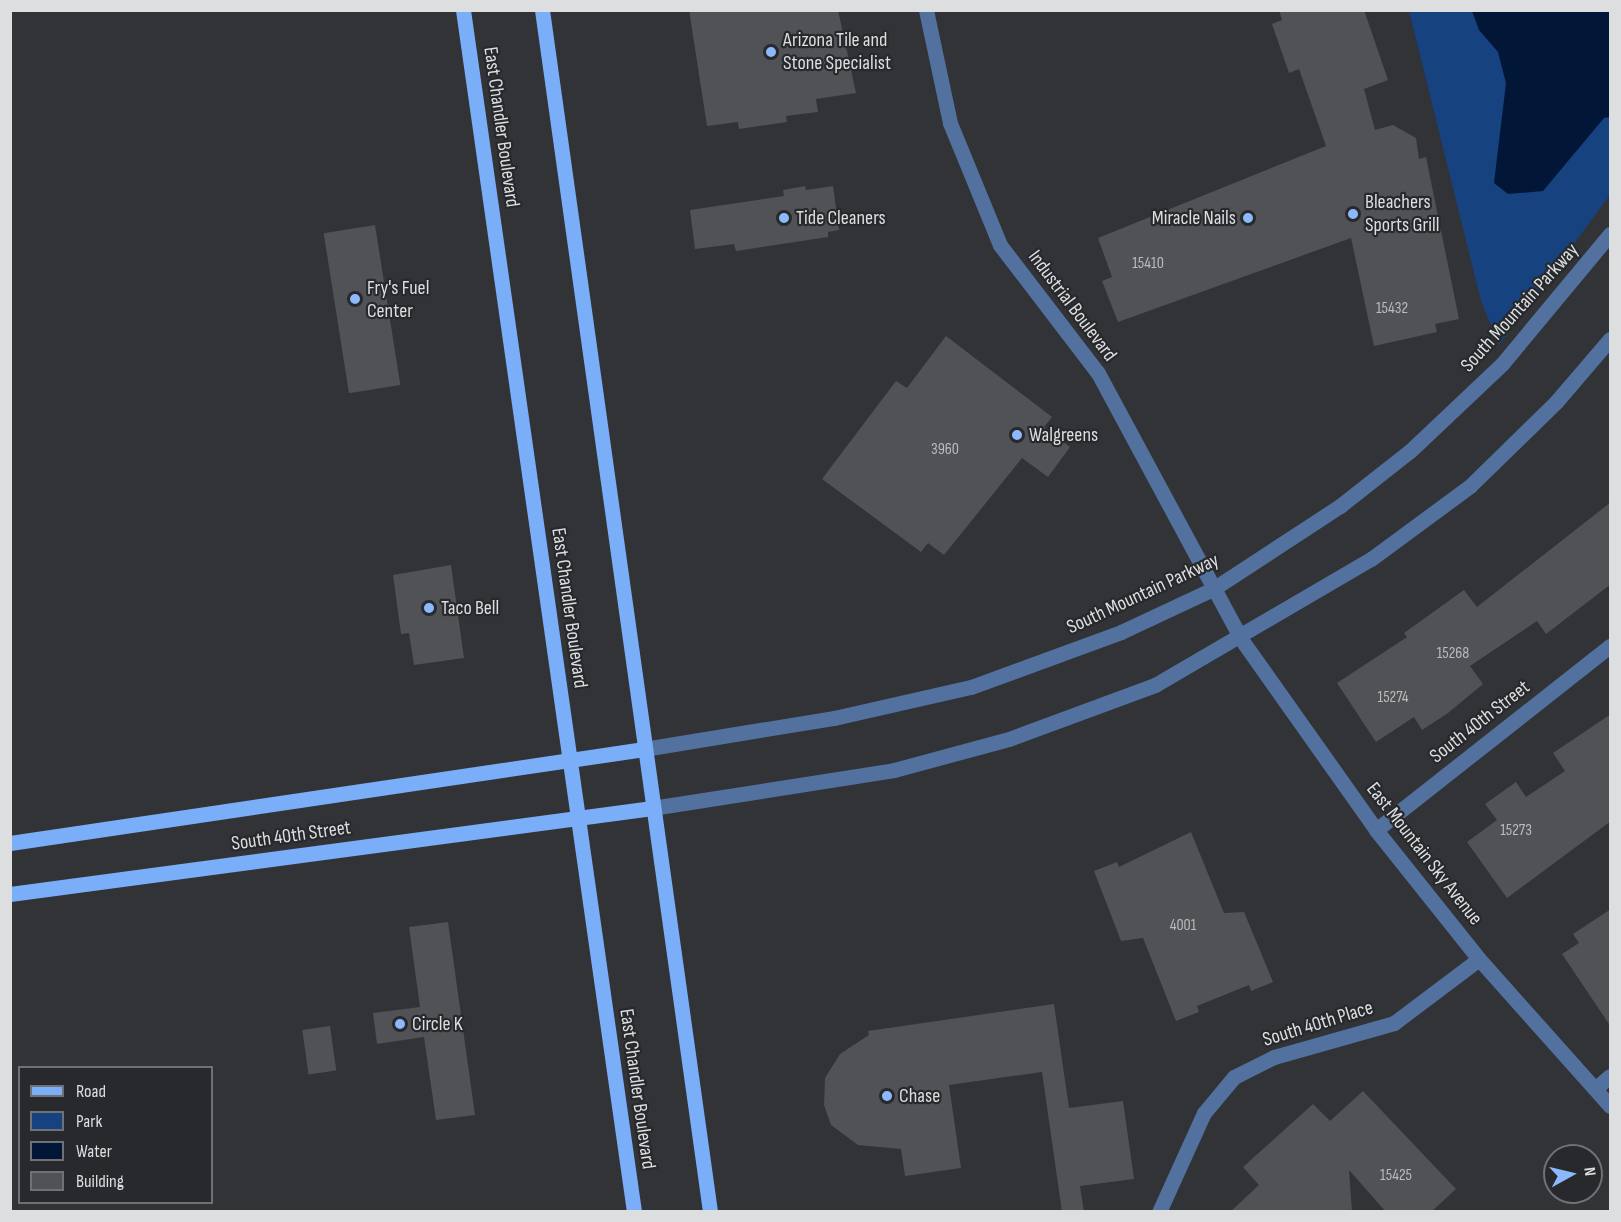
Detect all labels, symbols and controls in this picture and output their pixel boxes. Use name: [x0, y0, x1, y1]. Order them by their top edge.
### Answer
place label: Arizona Tile and Stone Specialist: [783, 28, 891, 75]
street label: East Chandler Boulevard: [478, 45, 524, 209]
marker: Arizona Tile and Stone Specialist: [764, 45, 778, 59]
place label: Bleachers Sports Grill: [1365, 190, 1439, 237]
place label: Tide Cleaners: [796, 206, 886, 230]
place label: Miracle Nails: [1152, 206, 1236, 230]
marker: Bleachers Sports Grill: [1346, 207, 1360, 221]
marker: Tide Cleaners: [777, 211, 791, 225]
marker: Miracle Nails: [1241, 211, 1255, 225]
street label: South Mountain Parkway: [1456, 239, 1584, 377]
street label: Industrial Boulevard: [1022, 246, 1122, 366]
house number: 15410: [1132, 254, 1164, 274]
place label: Fry's Fuel Center: [367, 276, 429, 323]
marker: Fry's Fuel Center: [348, 292, 362, 306]
house number: 15432: [1376, 299, 1408, 319]
place label: Walgreens: [1029, 423, 1098, 447]
marker: Walgreens: [1010, 428, 1024, 442]
house number: 3960: [931, 440, 959, 460]
street label: East Chandler Boulevard: [546, 526, 592, 690]
street label: South Mountain Parkway: [1063, 548, 1223, 640]
place label: Taco Bell: [441, 596, 499, 620]
marker: Taco Bell: [422, 601, 436, 615]
house number: 15268: [1437, 644, 1469, 664]
street label: South 40th Street: [1425, 675, 1535, 769]
house number: 15274: [1378, 688, 1408, 708]
street label: East Mountain Sky Avenue: [1361, 778, 1487, 930]
street label: South 40th Street: [230, 816, 352, 856]
house number: 15273: [1500, 821, 1532, 841]
house number: 4001: [1170, 916, 1196, 936]
street label: South 40th Place: [1260, 996, 1376, 1052]
street label: East Chandler Boulevard: [614, 1007, 660, 1171]
place label: Circle K: [412, 1012, 463, 1036]
marker: Circle K: [393, 1017, 407, 1031]
legend: [18, 1066, 213, 1204]
text: Road: [76, 1081, 106, 1102]
place label: Chase: [899, 1084, 940, 1108]
marker: Chase: [880, 1089, 894, 1103]
text: Park: [76, 1111, 102, 1132]
text: Water: [76, 1141, 112, 1162]
north arrow: [1543, 1144, 1603, 1204]
house number: 15425: [1380, 1166, 1412, 1186]
text: N: [1579, 1166, 1599, 1177]
text: Building: [76, 1171, 124, 1192]

